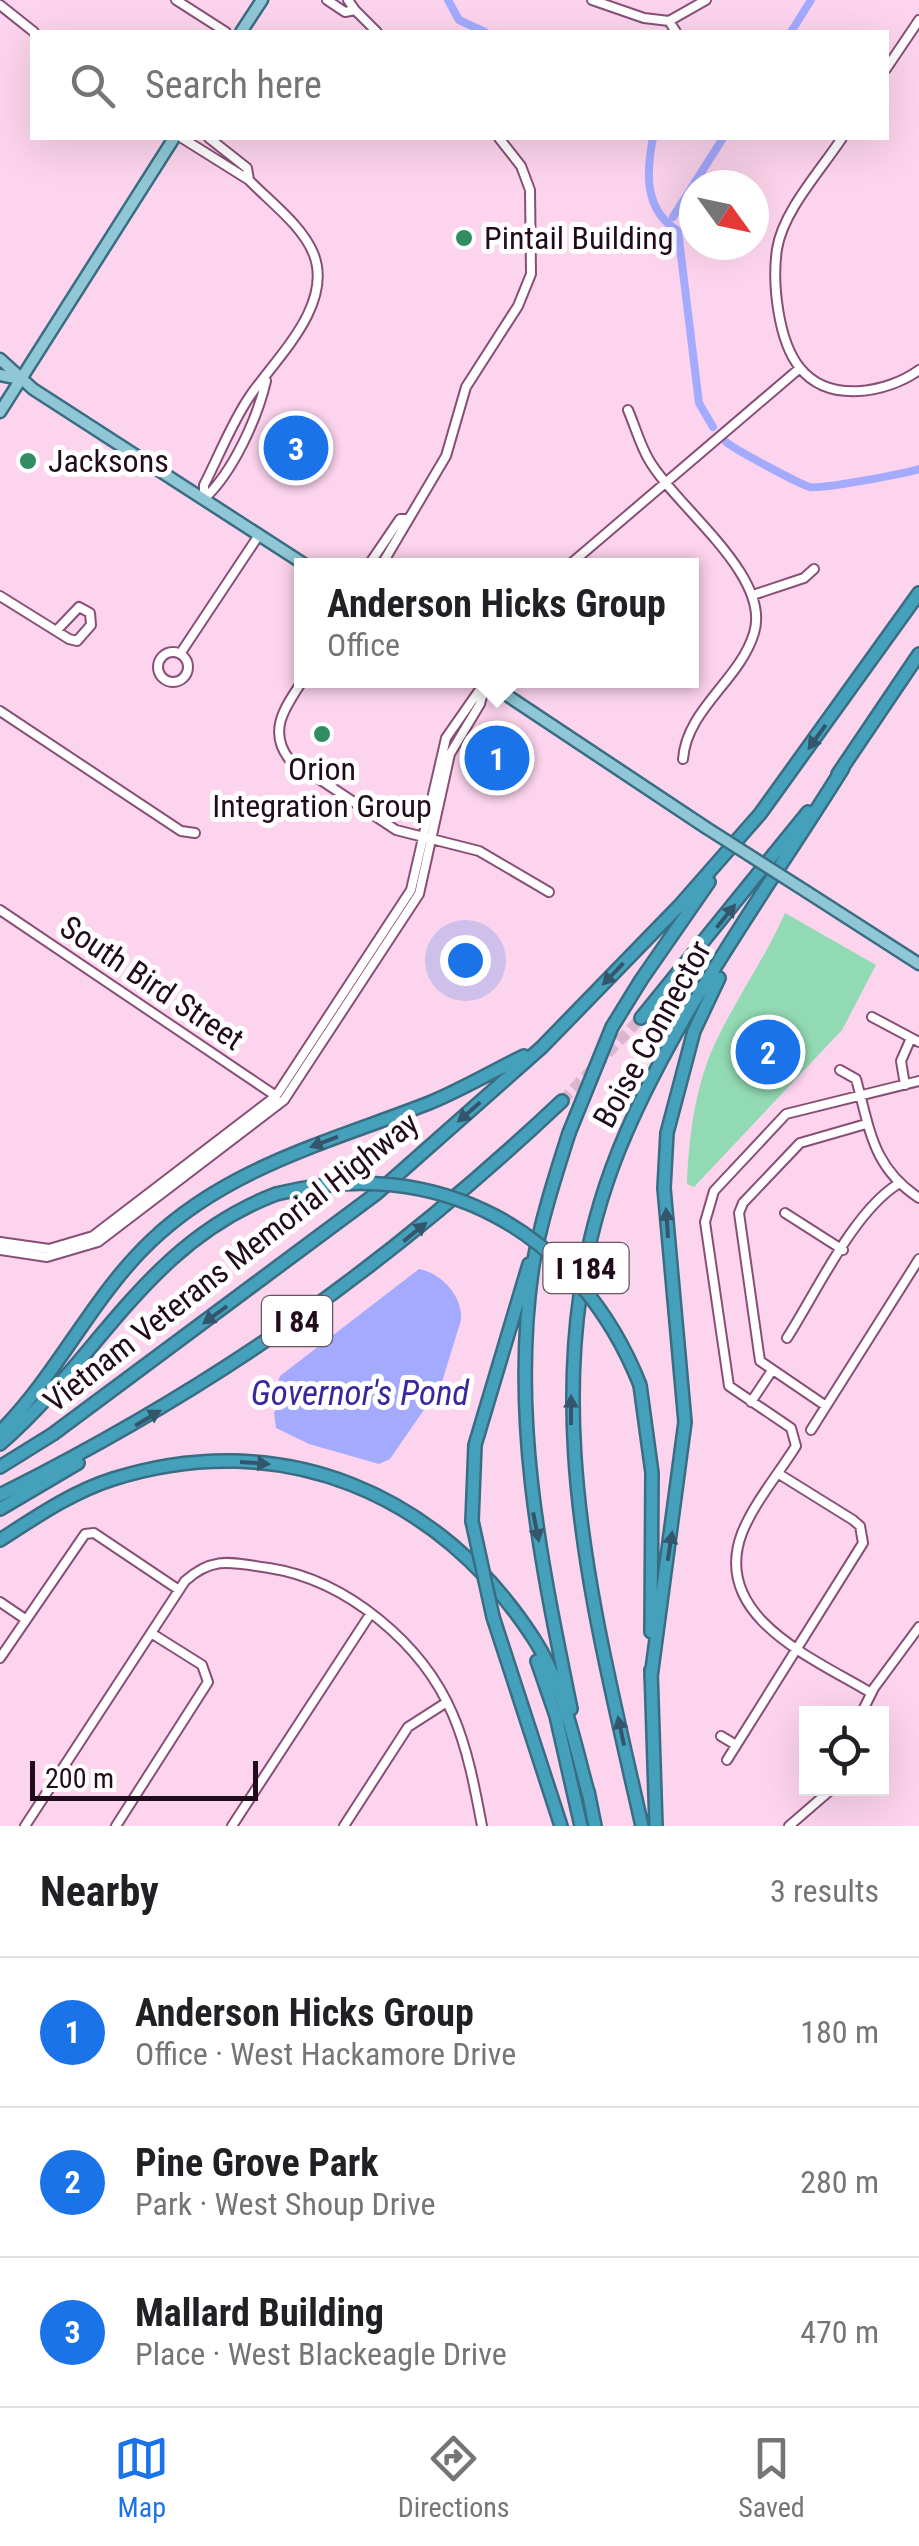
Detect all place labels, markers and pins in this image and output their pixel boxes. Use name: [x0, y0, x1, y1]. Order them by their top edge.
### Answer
place label: Pintail Building: [484, 219, 674, 257]
marker: Pintail Building: [453, 227, 475, 249]
pin: 3: [264, 410, 328, 486]
place label: Jacksons: [48, 442, 169, 480]
marker: Jacksons: [17, 450, 39, 472]
pin: 1: [464, 720, 530, 796]
marker: Orion Integration Group: [311, 723, 333, 745]
place label: Orion Integration Group: [212, 750, 432, 825]
pin: 2: [736, 1014, 800, 1090]

